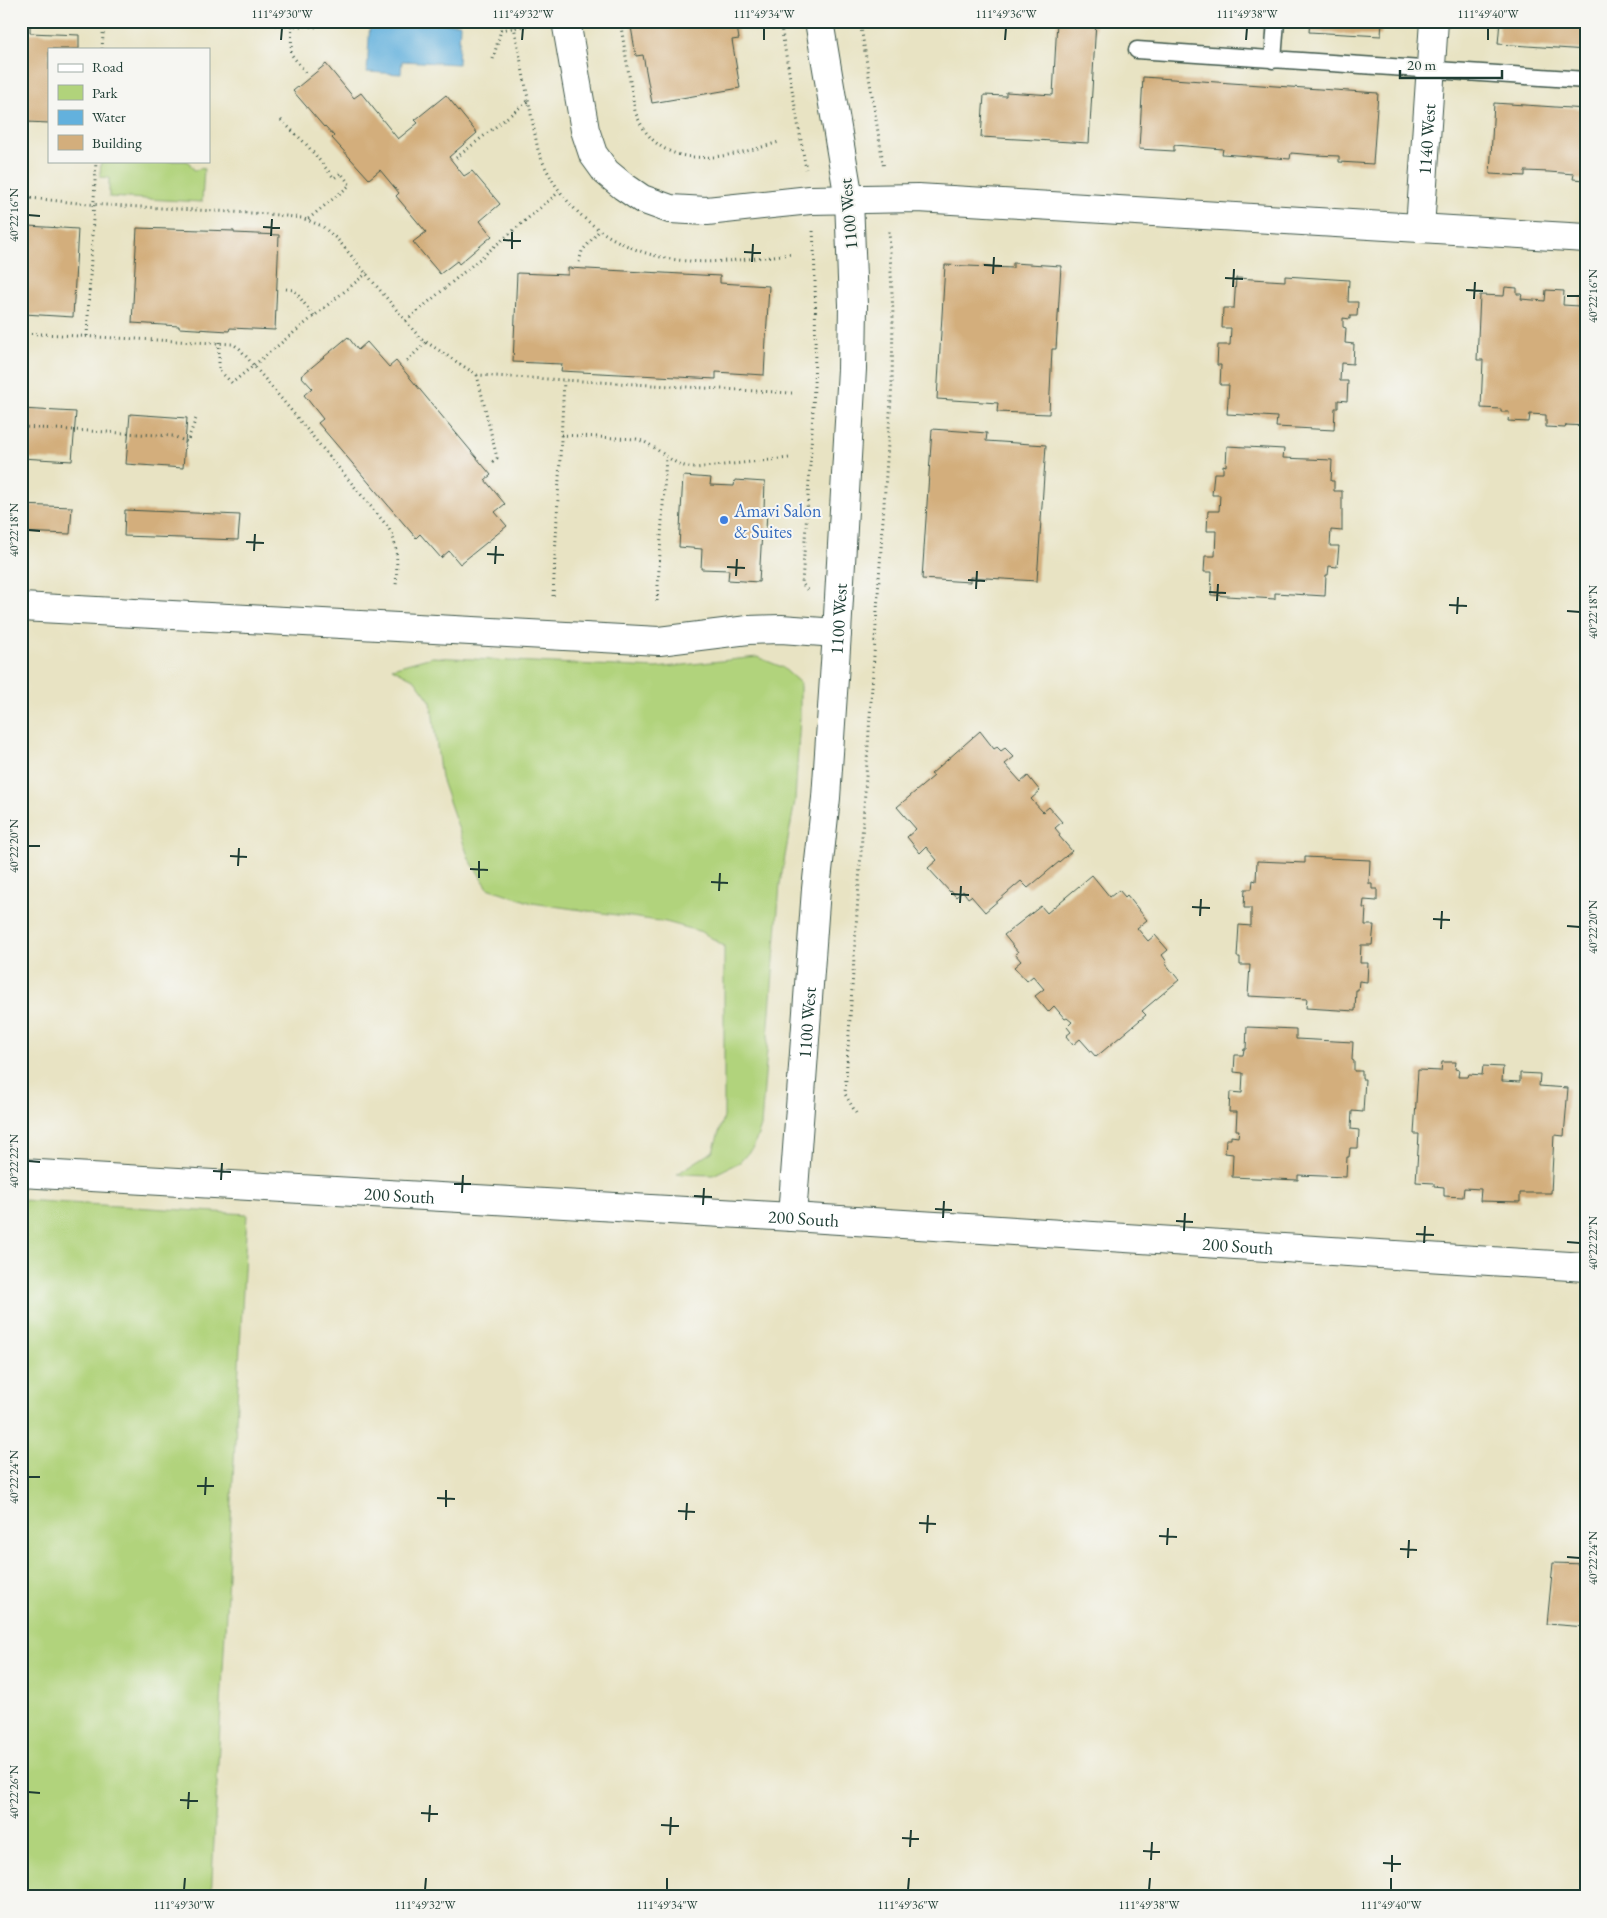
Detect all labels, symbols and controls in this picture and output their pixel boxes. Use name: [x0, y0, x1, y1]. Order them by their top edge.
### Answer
text: 111°49'30"W: [251, 6, 314, 22]
text: 111°49'32"W: [492, 6, 555, 22]
text: 111°49'34"W: [733, 6, 796, 22]
text: 111°49'36"W: [975, 6, 1038, 22]
text: 111°49'38"W: [1216, 6, 1279, 22]
text: 111°49'40"W: [1457, 6, 1520, 22]
legend: [48, 48, 210, 162]
scale bar: [1400, 48, 1502, 80]
text: 20 m: [1407, 55, 1436, 74]
text: Road: [92, 57, 124, 76]
text: Park: [92, 83, 119, 102]
street label: 1140 West: [1412, 102, 1440, 176]
text: Water: [92, 107, 126, 126]
text: Building: [92, 133, 142, 152]
street label: 1100 West: [833, 177, 863, 251]
text: 40°22'16"N: [6, 188, 22, 242]
text: 40°22'16"N: [1585, 269, 1601, 323]
place label: Amavi Salon & Suites: [733, 499, 822, 543]
text: 40°22'18"N: [6, 503, 22, 557]
marker: Amavi Salon & Suites: [718, 514, 730, 526]
street label: 1100 West: [824, 582, 851, 655]
text: 40°22'18"N: [1585, 585, 1601, 639]
text: 40°22'20"N: [6, 819, 22, 873]
text: 40°22'20"N: [1585, 900, 1601, 954]
street label: 1100 West: [792, 986, 820, 1059]
text: 40°22'22"N: [6, 1134, 22, 1188]
street label: 200 South: [363, 1181, 436, 1208]
street label: 200 South: [767, 1204, 840, 1231]
text: 40°22'22"N: [1585, 1216, 1601, 1270]
street label: 200 South: [1202, 1231, 1274, 1259]
text: 40°22'24"N: [6, 1450, 22, 1504]
text: 40°22'24"N: [1585, 1531, 1601, 1585]
text: 40°22'26"N: [6, 1765, 22, 1819]
text: 111°49'30"W: [153, 1897, 216, 1913]
text: 111°49'32"W: [394, 1897, 457, 1913]
text: 111°49'34"W: [636, 1897, 699, 1913]
text: 111°49'36"W: [877, 1897, 940, 1913]
text: 111°49'38"W: [1118, 1897, 1181, 1913]
text: 111°49'40"W: [1360, 1897, 1423, 1913]

